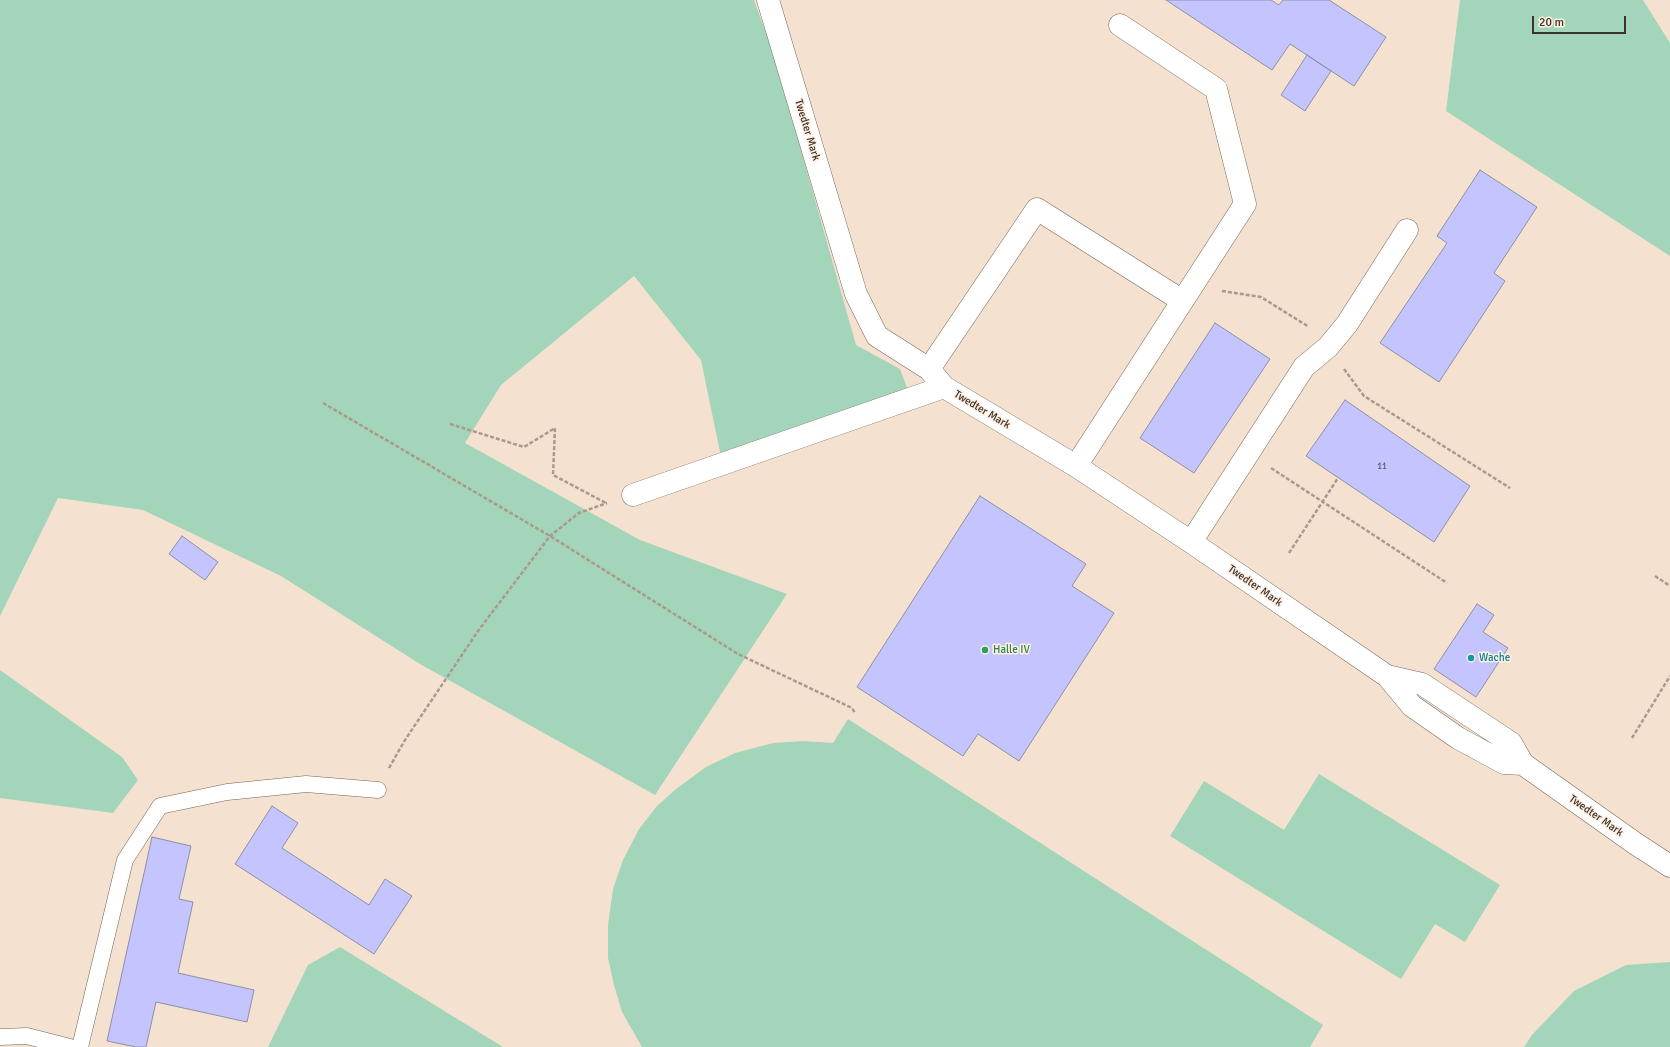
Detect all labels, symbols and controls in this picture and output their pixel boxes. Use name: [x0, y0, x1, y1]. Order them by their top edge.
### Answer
scale bar: [1534, 8, 1628, 34]
text: 20 m: [1539, 15, 1564, 30]
street label: Twedter Mark: [791, 98, 823, 162]
street label: Twedter Mark: [951, 388, 1013, 432]
house number: 11: [1377, 462, 1387, 472]
street label: Twedter Mark: [1225, 562, 1285, 610]
place label: Halle IV: [993, 643, 1030, 657]
marker: Halle IV: [980, 645, 990, 655]
place label: Wache: [1479, 651, 1510, 665]
marker: Wache: [1466, 653, 1476, 663]
street label: Twedter Mark: [1566, 792, 1626, 840]

